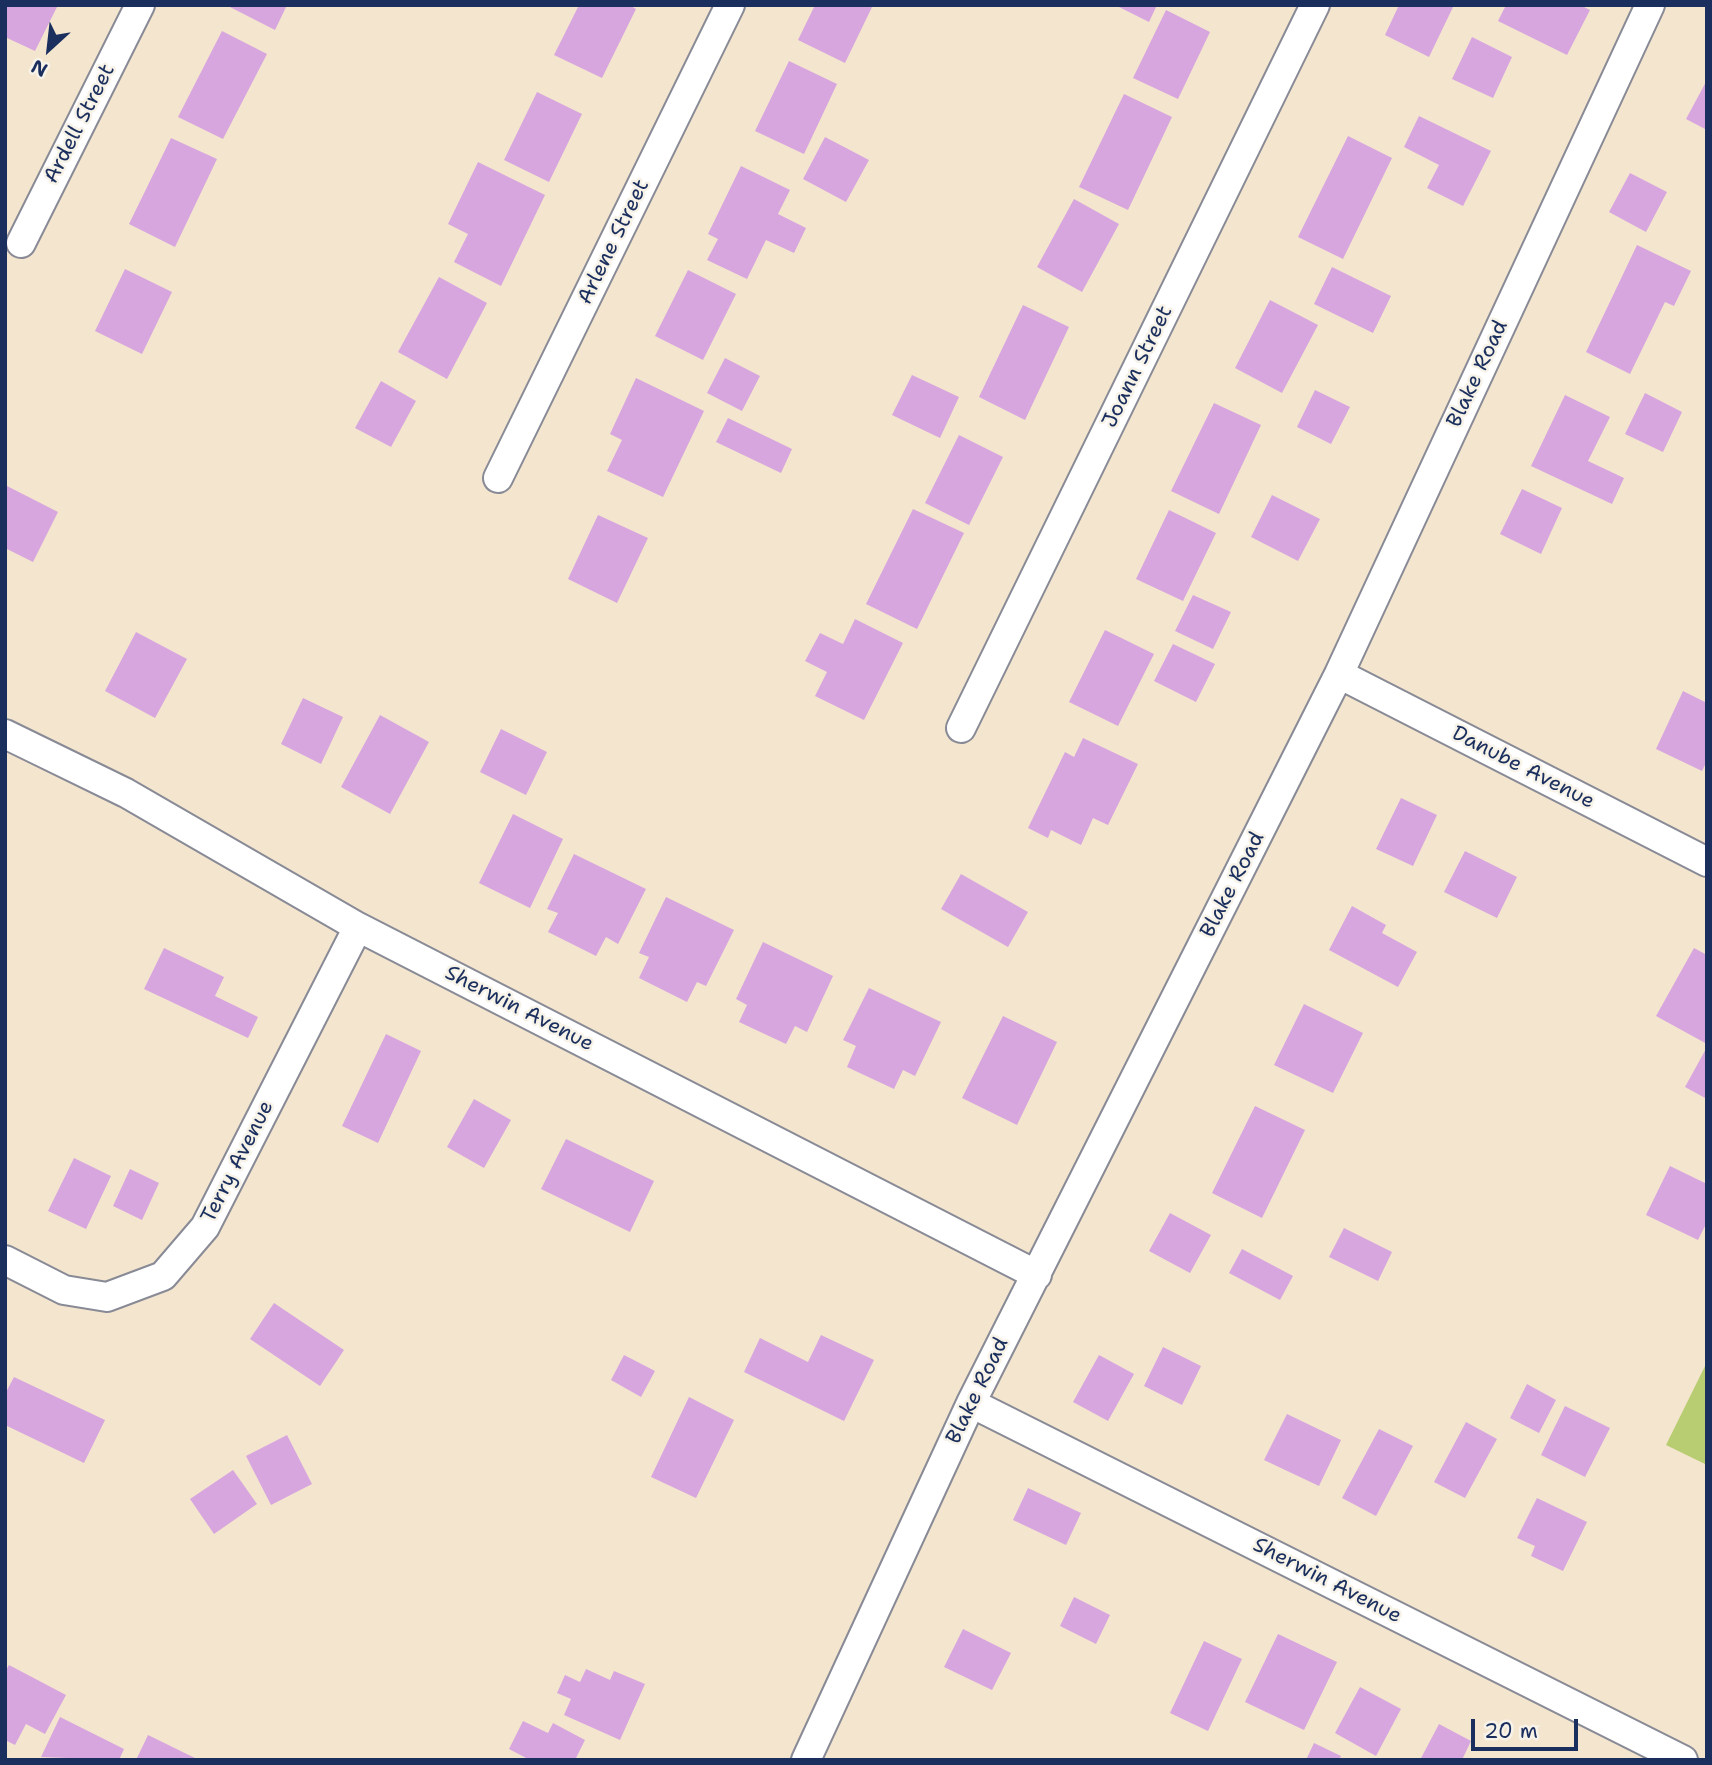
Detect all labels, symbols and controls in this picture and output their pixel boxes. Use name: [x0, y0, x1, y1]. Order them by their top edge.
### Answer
north arrow: [14, 14, 84, 84]
text: N: [27, 54, 52, 83]
street label: Ardell Street: [39, 60, 121, 188]
street label: Arlene Street: [573, 175, 655, 309]
street label: Joann Street: [1098, 302, 1178, 432]
street label: Blake Road: [1442, 316, 1514, 432]
street label: Danube Avenue: [1448, 721, 1598, 815]
street label: Blake Road: [1196, 828, 1270, 942]
street label: Sherwin Avenue: [440, 961, 598, 1057]
street label: Terry Avenue: [196, 1097, 280, 1227]
street label: Blake Road: [941, 1334, 1015, 1448]
street label: Sherwin Avenue: [1248, 1533, 1406, 1629]
scale bar: [1474, 1706, 1581, 1750]
text: 20 m: [1484, 1717, 1538, 1745]

